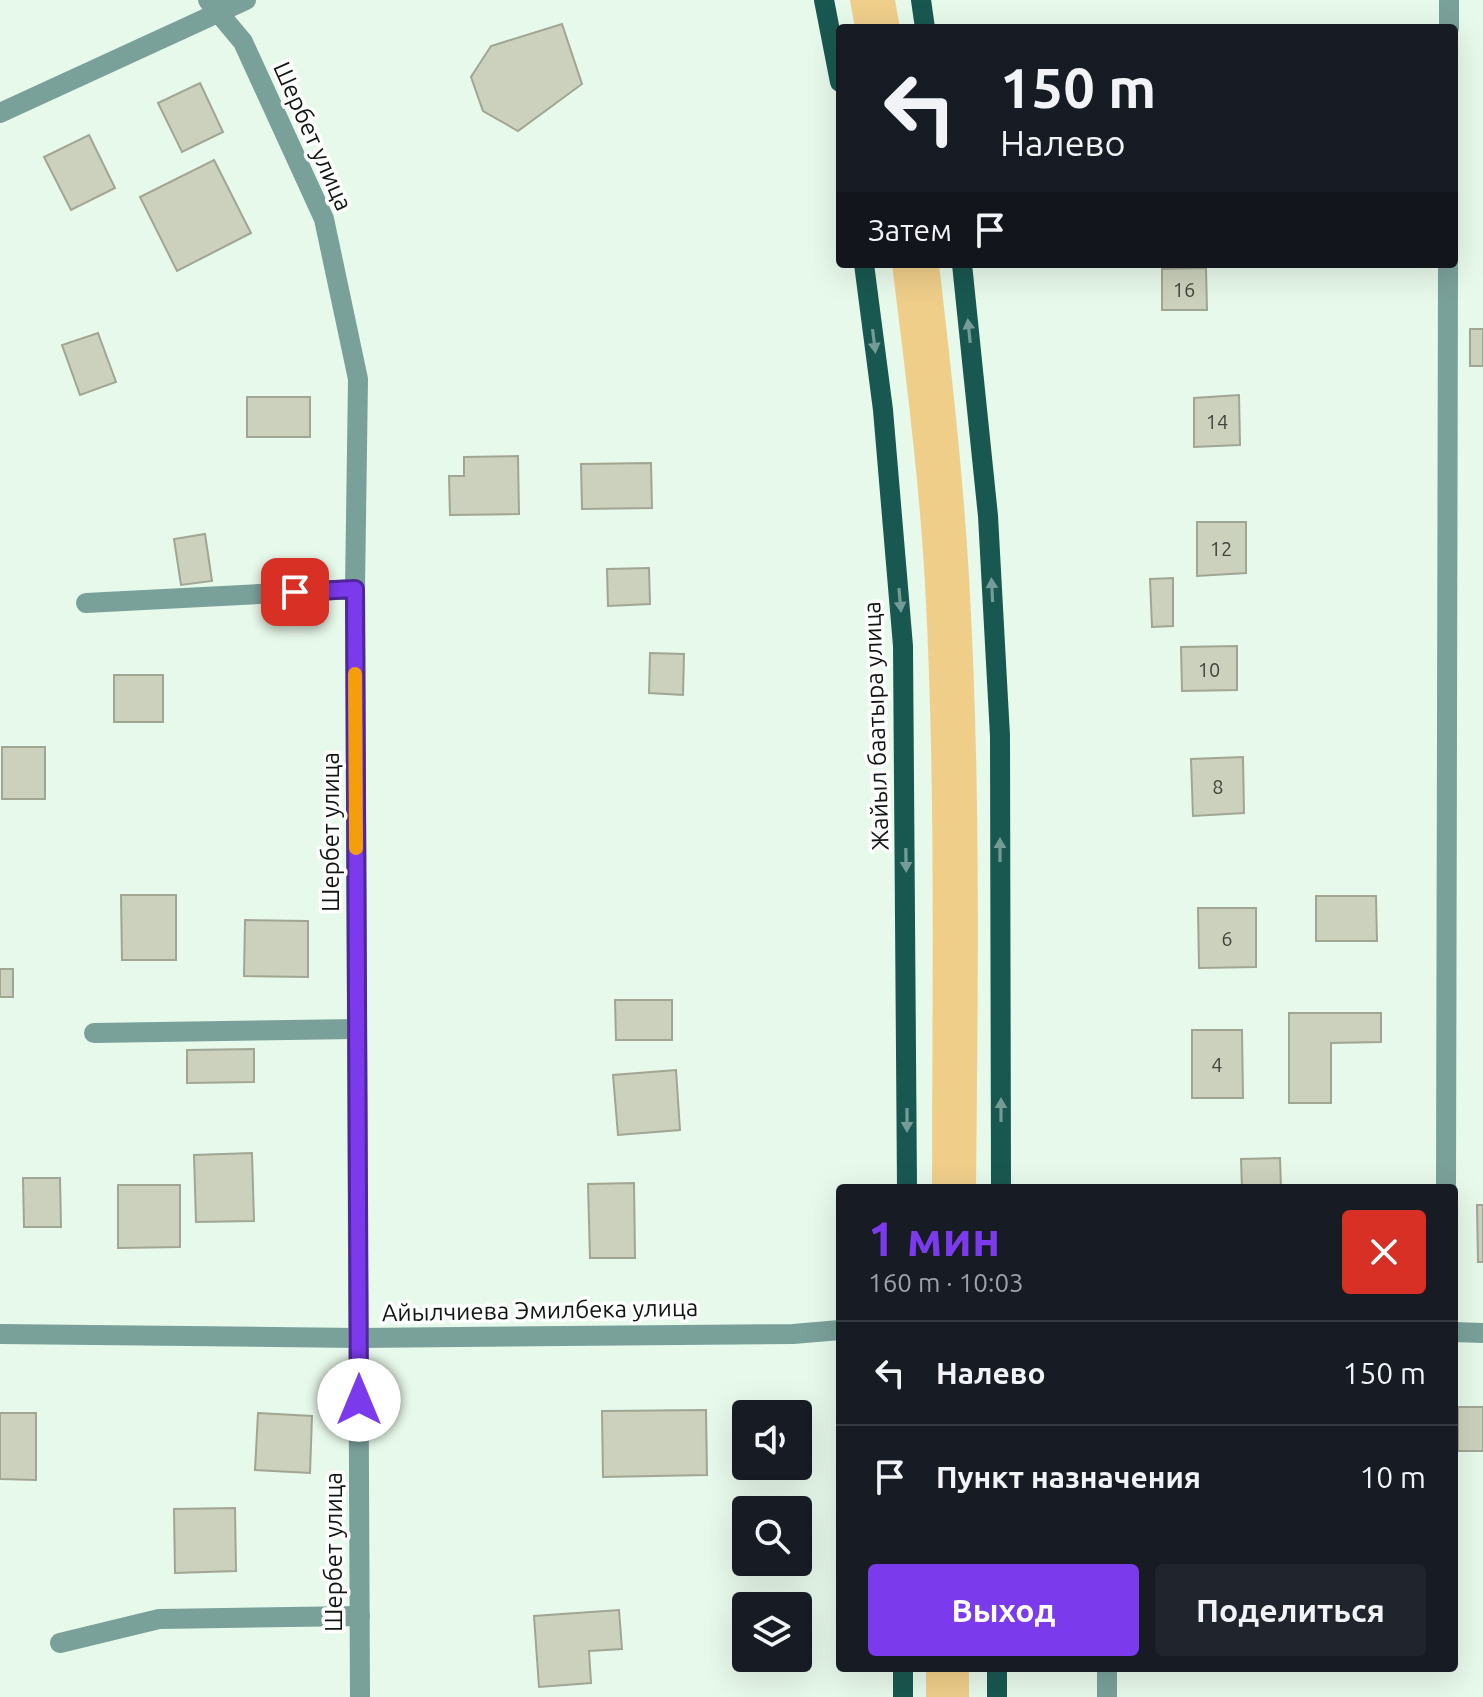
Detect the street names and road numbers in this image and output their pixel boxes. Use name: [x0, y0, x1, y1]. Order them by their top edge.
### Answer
street label: Шербет улица: [268, 58, 358, 214]
street label: Жайыл баатыра улица: [858, 601, 894, 851]
street label: Шербет улица: [317, 752, 344, 912]
street label: Айылчиева Эмилбека улица: [382, 1294, 698, 1326]
street label: Шербет улица: [320, 1472, 347, 1632]

